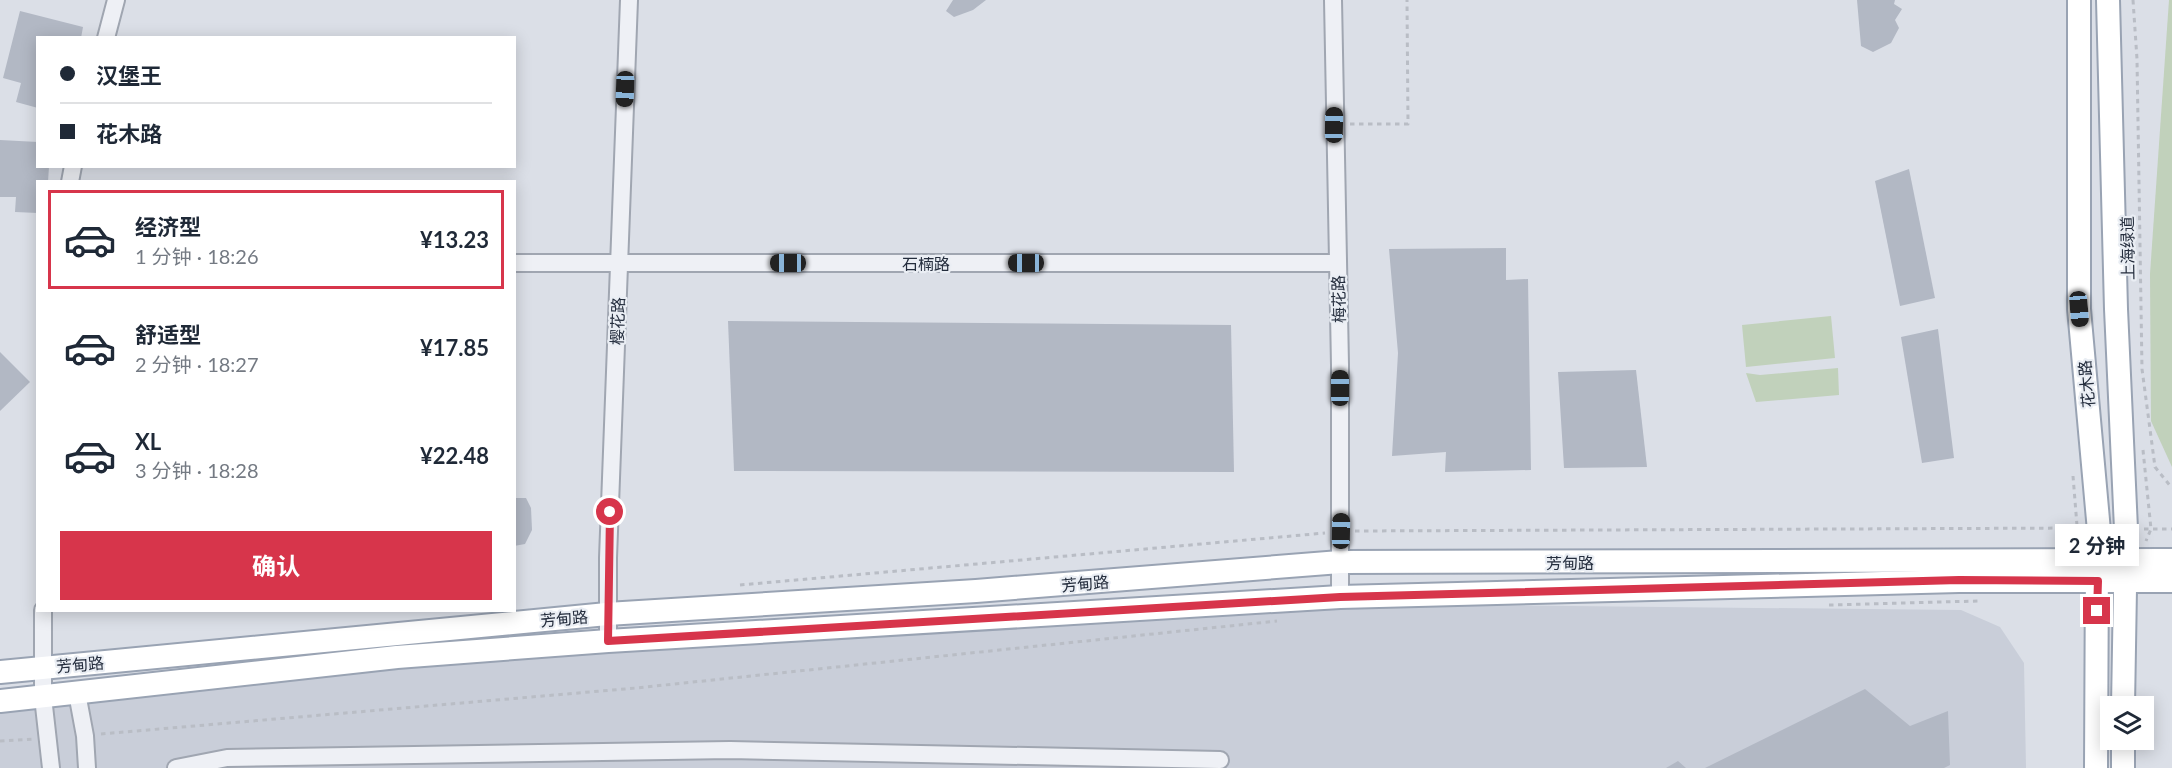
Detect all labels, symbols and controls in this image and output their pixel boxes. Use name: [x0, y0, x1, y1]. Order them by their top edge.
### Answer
text: 汉堡王: [96, 62, 162, 89]
car: [615, 71, 635, 107]
car: [1325, 107, 1343, 143]
text: 花木路: [96, 120, 162, 147]
icon: car: [63, 213, 117, 267]
text: 经济型: [135, 213, 201, 240]
street label: 上海绿道: [2117, 216, 2137, 280]
text: ¥13.23: [420, 226, 489, 253]
text: 1 分钟 · 18:26: [135, 244, 259, 268]
car: [770, 254, 806, 272]
street label: 石楠路: [902, 254, 950, 273]
car: [1008, 254, 1044, 272]
street label: 梅花路: [1328, 275, 1348, 323]
car: [2068, 290, 2090, 328]
street label: 樱花路: [607, 297, 627, 345]
icon: car: [63, 321, 117, 375]
text: 舒适型: [135, 321, 201, 348]
text: ¥17.85: [420, 334, 489, 361]
text: 2 分钟 · 18:27: [135, 352, 259, 376]
street label: 花木路: [2074, 359, 2098, 409]
car: [1331, 370, 1349, 406]
text: XL: [135, 428, 161, 455]
icon: car: [63, 429, 117, 483]
text: ¥22.48: [420, 442, 489, 469]
text: 3 分钟 · 18:28: [135, 458, 259, 482]
route start: [596, 498, 623, 525]
car: [1332, 513, 1350, 549]
callout: 2 分钟: [2055, 524, 2139, 566]
button: 确认: [60, 531, 492, 600]
text: 2 分钟: [2069, 533, 2125, 557]
street label: 芳甸路: [1546, 553, 1594, 572]
street label: 芳甸路: [1060, 571, 1110, 595]
route end: [2083, 597, 2110, 624]
street label: 芳甸路: [539, 606, 589, 630]
street label: 芳甸路: [55, 652, 105, 676]
map controls: [2100, 696, 2154, 750]
button: layers: [2100, 696, 2154, 750]

